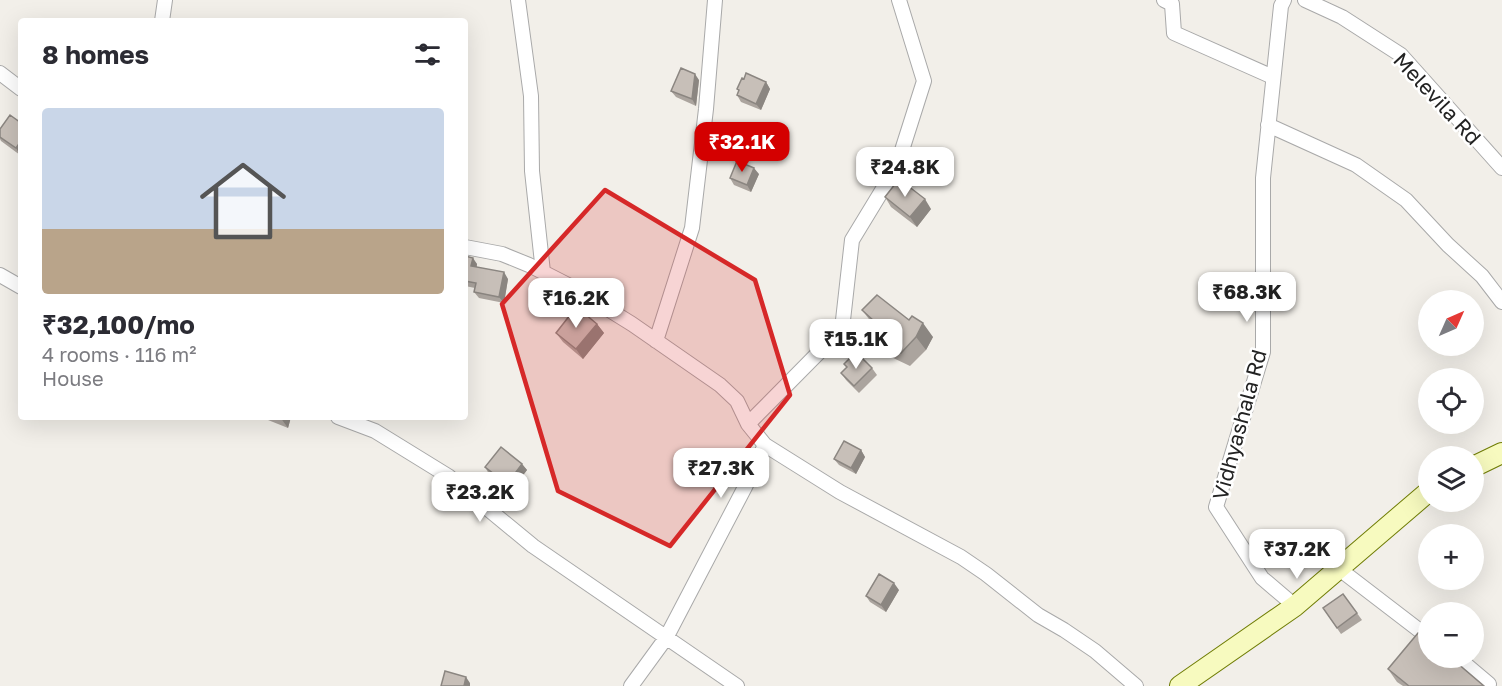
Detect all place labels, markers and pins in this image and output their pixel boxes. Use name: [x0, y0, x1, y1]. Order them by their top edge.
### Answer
pin: ₹32.1K: [693, 122, 791, 173]
pin: ₹24.8K: [856, 147, 954, 198]
pin: ₹68.3K: [1198, 272, 1296, 323]
pin: ₹16.2K: [527, 278, 625, 329]
pin: ₹15.1K: [807, 319, 905, 370]
pin: ₹27.3K: [672, 448, 770, 499]
pin: ₹23.2K: [431, 472, 529, 523]
pin: ₹37.2K: [1248, 529, 1346, 580]

